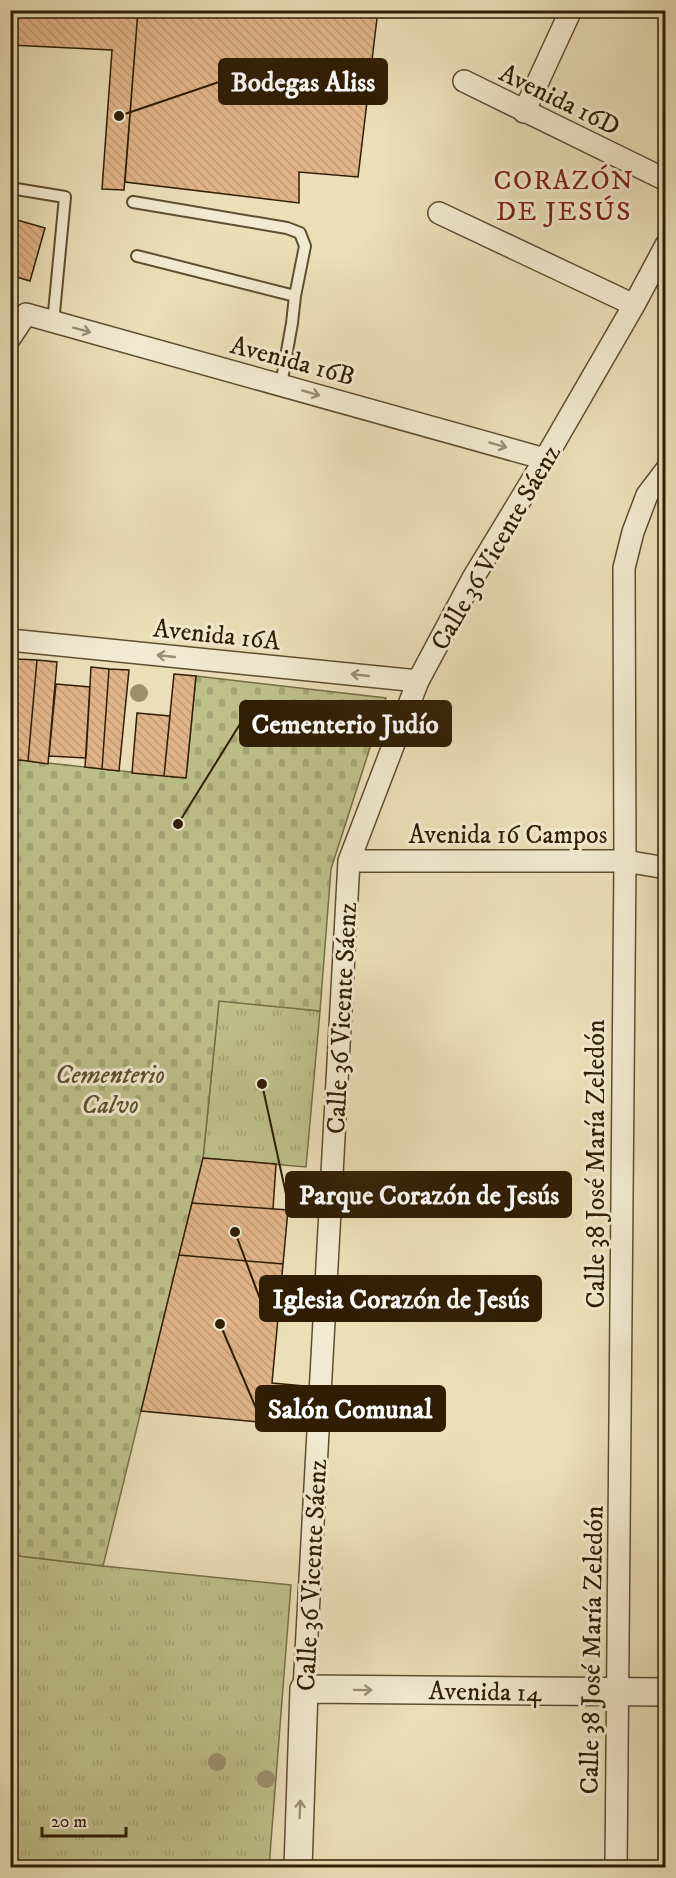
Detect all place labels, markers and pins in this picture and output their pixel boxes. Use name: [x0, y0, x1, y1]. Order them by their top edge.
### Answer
callout: Bodegas Aliss: [219, 59, 387, 104]
callout: Cementerio Judío: [240, 701, 451, 746]
callout: Parque Corazón de Jesús: [286, 1172, 571, 1217]
callout: Iglesia Corazón de Jesús: [260, 1276, 541, 1321]
callout: Salón Comunal: [256, 1386, 445, 1431]

